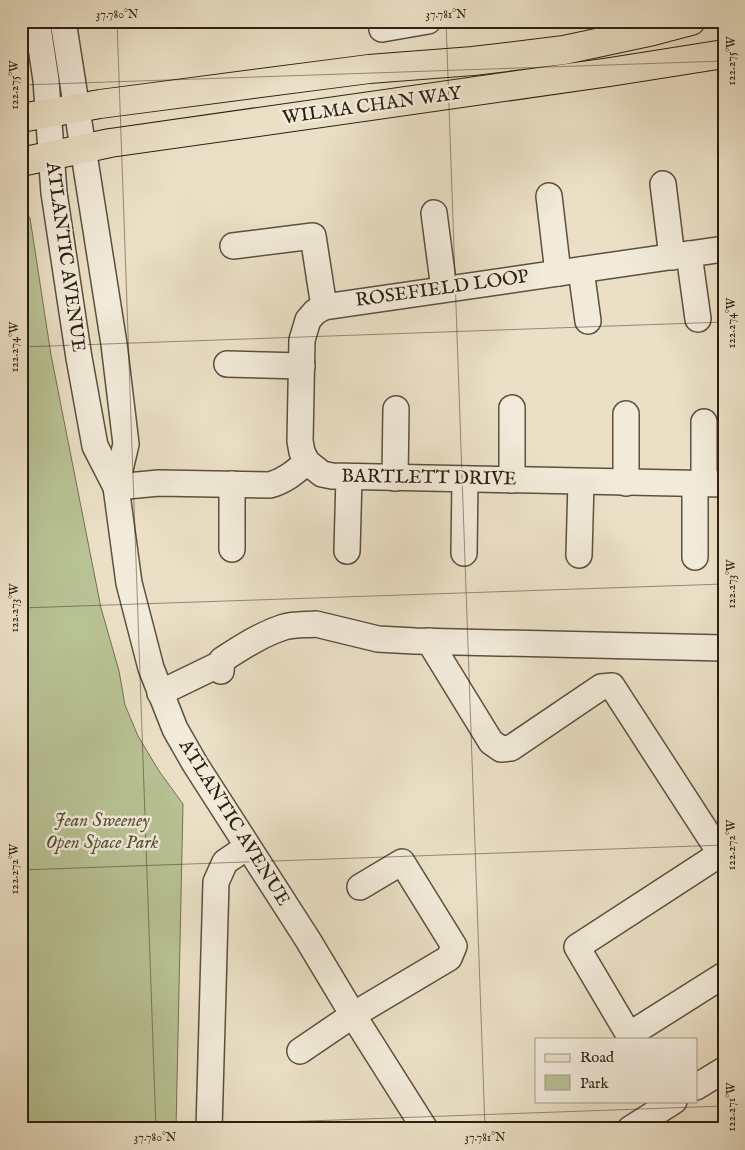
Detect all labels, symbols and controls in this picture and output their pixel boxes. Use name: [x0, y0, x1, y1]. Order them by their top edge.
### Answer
text: 37.780°N: [96, 7, 139, 22]
text: 37.781°N: [425, 7, 467, 22]
text: 122.275°W: [724, 36, 739, 86]
text: 122.275°W: [7, 60, 22, 110]
street label: WILMA CHAN WAY: [281, 81, 464, 130]
street label: ATLANTIC AVENUE: [40, 159, 90, 354]
street label: ROSEFIELD LOOP: [354, 265, 530, 313]
text: 122.274°W: [724, 297, 739, 348]
text: 122.274°W: [7, 321, 22, 372]
street label: BARTLETT DRIVE: [341, 464, 517, 492]
text: 122.273°W: [724, 559, 739, 609]
text: 122.273°W: [7, 583, 22, 633]
street label: ATLANTIC AVENUE: [172, 734, 295, 911]
park label: Jean Sweeney Open Space Park: [46, 809, 159, 855]
text: 122.272°W: [724, 819, 739, 870]
text: 122.272°W: [7, 843, 22, 894]
legend: [535, 1038, 698, 1102]
text: Road: [580, 1048, 615, 1067]
text: Park: [580, 1074, 610, 1093]
text: 122.271°W: [724, 1082, 739, 1132]
text: 37.780°N: [134, 1130, 177, 1145]
text: 37.781°N: [464, 1130, 506, 1145]

